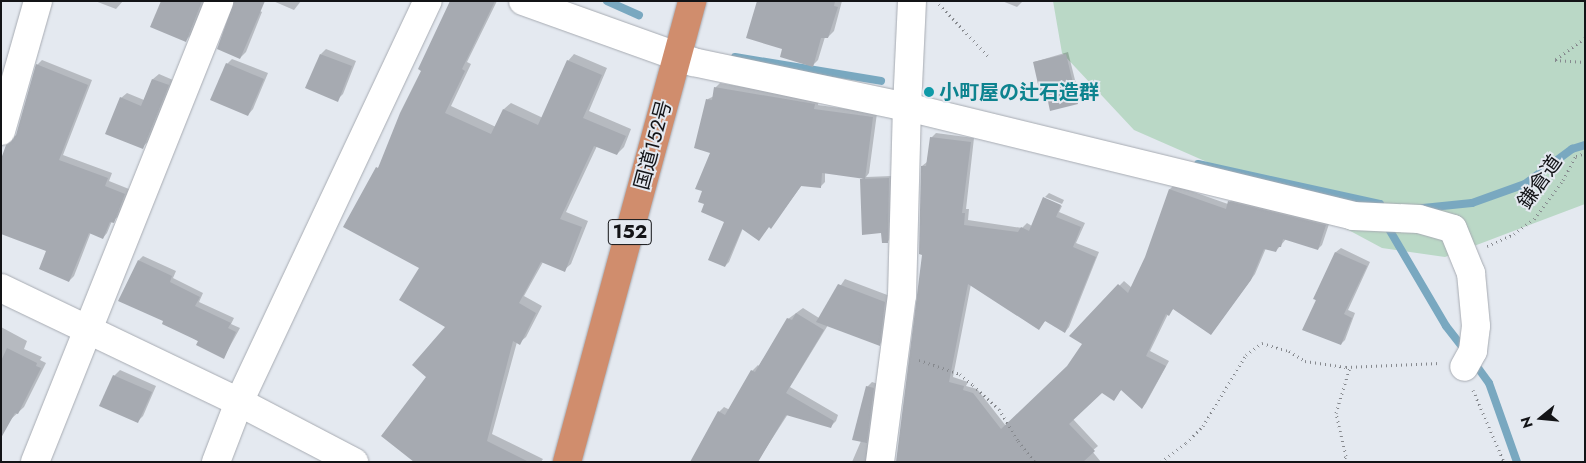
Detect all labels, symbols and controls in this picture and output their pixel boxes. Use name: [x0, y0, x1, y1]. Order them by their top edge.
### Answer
place label: 小町屋の辻石造群: [939, 80, 1099, 104]
marker: 小町屋の辻石造群: [923, 86, 935, 98]
street label: 国道152号: [630, 98, 676, 192]
street label: 鎌倉道: [1513, 151, 1567, 213]
road number: 152: [608, 216, 652, 248]
north arrow: [1516, 393, 1566, 443]
text: N: [1515, 414, 1538, 431]

